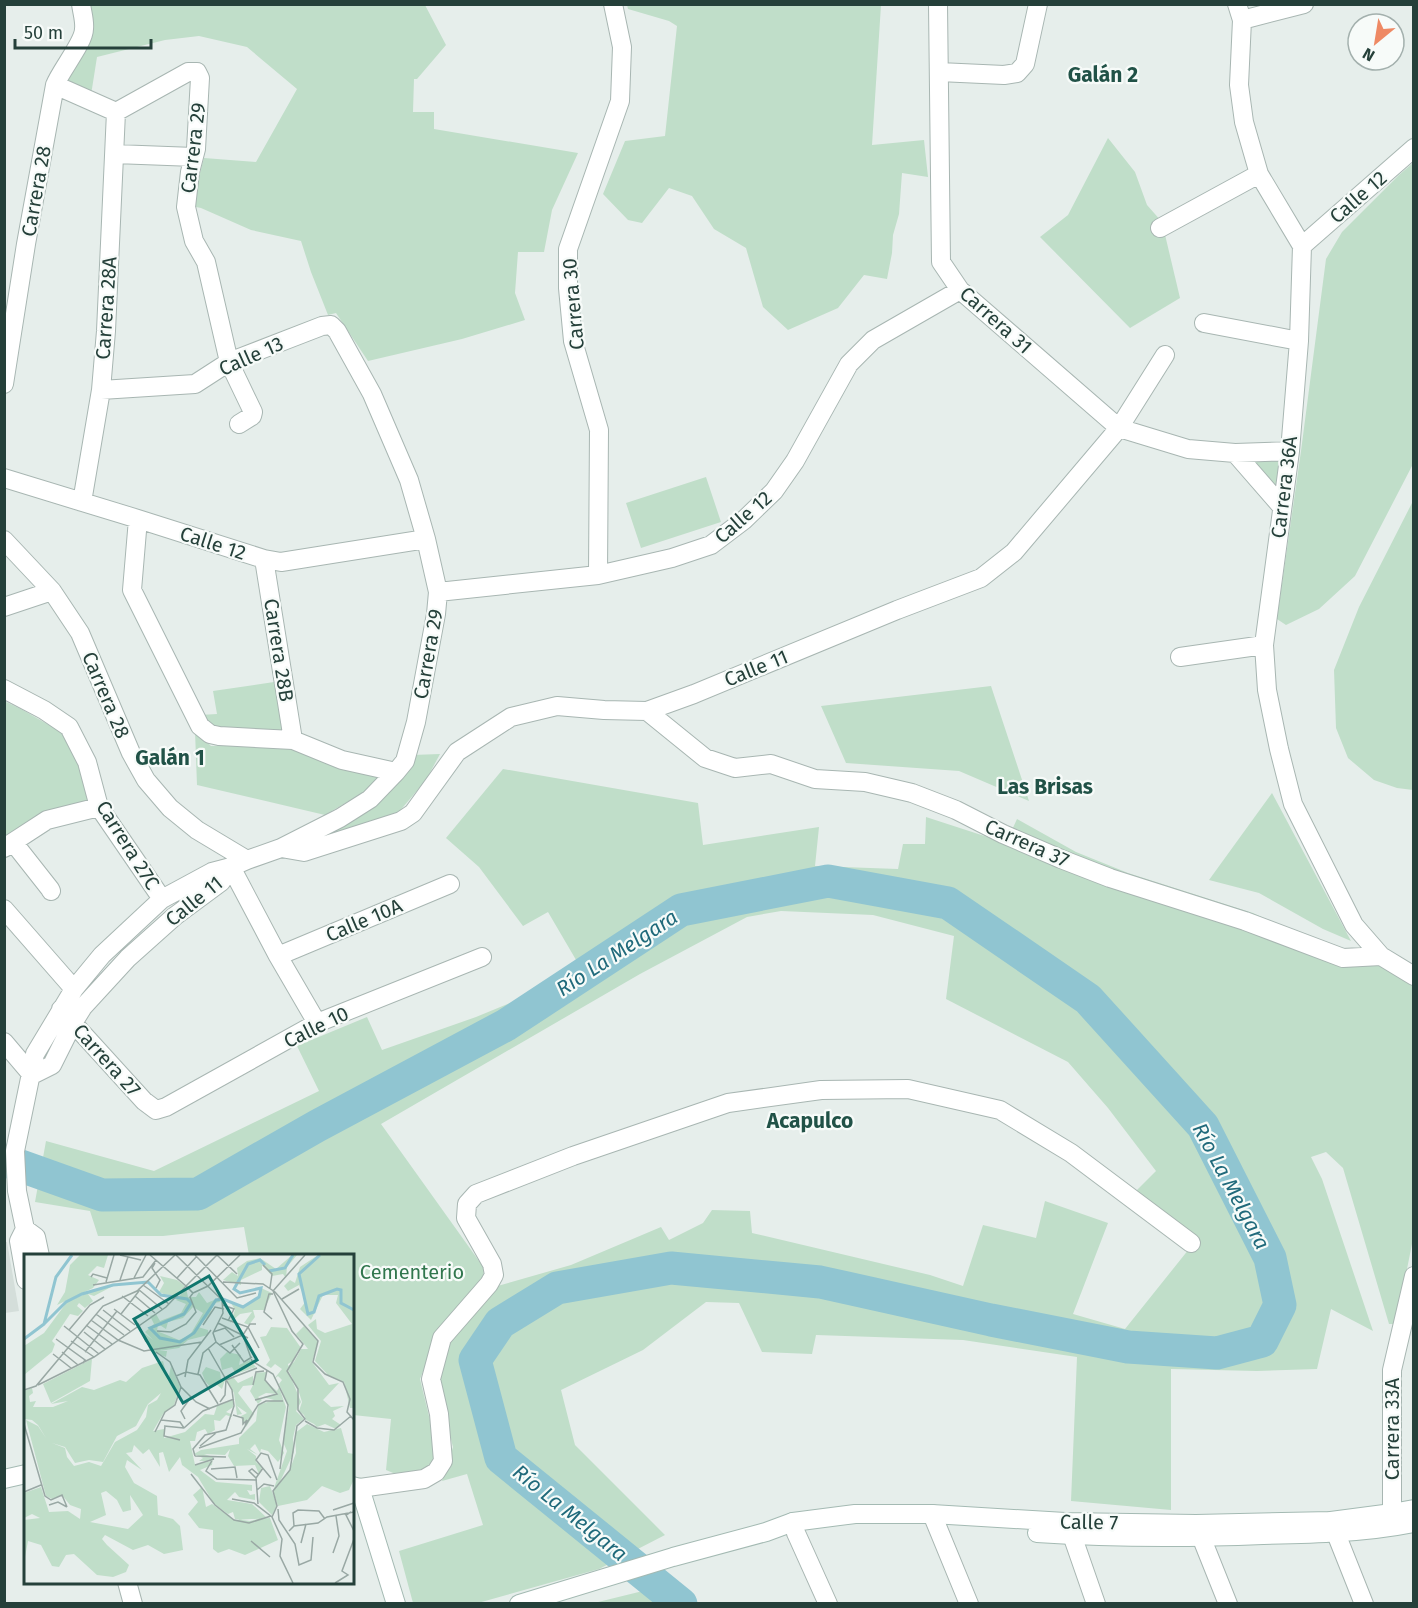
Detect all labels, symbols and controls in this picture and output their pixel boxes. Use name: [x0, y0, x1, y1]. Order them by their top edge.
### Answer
scale bar: [15, 12, 152, 50]
north arrow: [1346, 12, 1406, 72]
text: 50 m: [24, 22, 63, 44]
text: N: [1359, 44, 1378, 65]
district label: Galán 2: [1068, 62, 1138, 88]
street label: Carrera 29: [176, 101, 210, 195]
street label: Carrera 28: [16, 144, 56, 238]
street label: Calle 12: [1324, 166, 1392, 228]
street label: Carrera 28A: [90, 255, 122, 360]
street label: Carrera 30: [557, 257, 589, 351]
street label: Carrera 31: [955, 281, 1037, 359]
street label: Calle 13: [215, 331, 287, 381]
street label: Carrera 36A: [1266, 434, 1302, 540]
street label: Calle 12: [709, 486, 777, 548]
street label: Calle 12: [177, 521, 249, 565]
street label: Carrera 28B: [259, 597, 299, 703]
street label: Carrera 29: [408, 607, 448, 701]
street label: Calle 11: [721, 644, 791, 692]
street label: Carrera 28: [77, 648, 135, 742]
district label: Galán 1: [135, 745, 205, 771]
district label: Las Brisas: [997, 774, 1093, 800]
street label: Carrera 27C: [91, 796, 165, 894]
street label: Carrera 37: [981, 814, 1073, 872]
street label: Calle 11: [161, 871, 227, 931]
street label: Calle 10A: [322, 893, 406, 947]
water label: Río La Melgara: [551, 904, 683, 1002]
street label: Calle 10: [280, 1001, 352, 1053]
street label: Carrera 27: [68, 1019, 146, 1101]
district label: Acapulco: [766, 1108, 853, 1134]
water label: Río La Melgara: [1187, 1118, 1275, 1254]
inset map: [24, 1254, 354, 1584]
park label: Cementerio: [360, 1260, 464, 1284]
street label: Carrera 33A: [1380, 1377, 1404, 1480]
water label: Río La Melgara: [508, 1459, 632, 1567]
street label: Calle 7: [1060, 1509, 1119, 1535]

